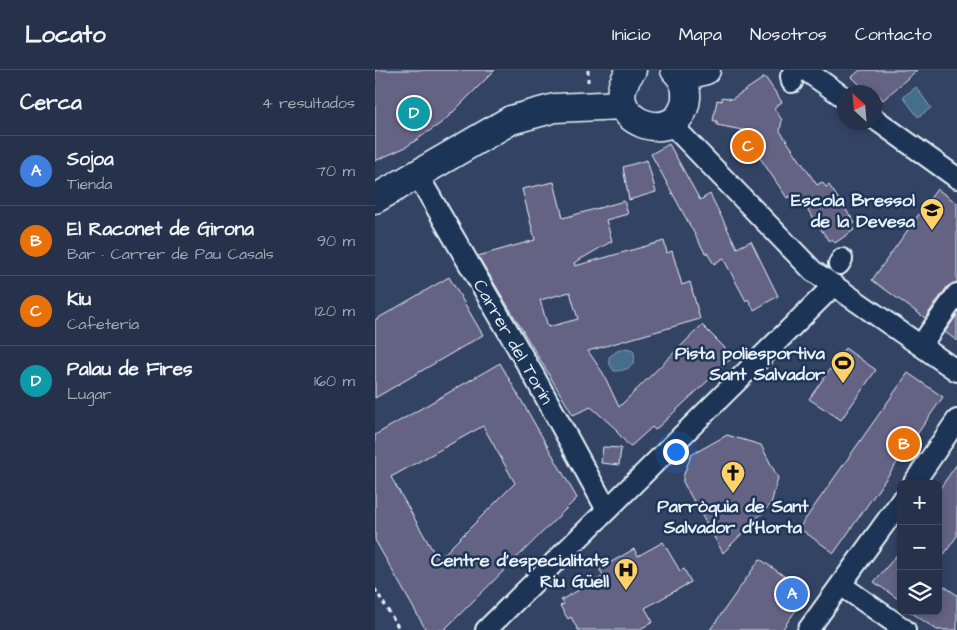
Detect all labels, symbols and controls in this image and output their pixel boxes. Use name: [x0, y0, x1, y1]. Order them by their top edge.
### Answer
text: Locato: [25, 18, 106, 52]
text: Inicio: [612, 22, 651, 47]
text: Mapa: [679, 22, 722, 47]
text: Nosotros: [750, 22, 827, 47]
text: Contacto: [855, 22, 932, 47]
north arrow: [837, 85, 882, 130]
text: Cerca: [20, 88, 82, 117]
text: 4 resultados: [262, 92, 355, 114]
pin: D: [398, 94, 430, 132]
pin: C: [732, 127, 764, 165]
text: Sojoa: [67, 146, 114, 173]
text: A: [31, 160, 41, 182]
text: 70 m: [316, 160, 355, 182]
text: Tienda: [67, 173, 112, 195]
place label: Escola Bressol de la Devesa: [791, 188, 916, 234]
school or university icon: Escola Bressol de la Devesa: [919, 197, 945, 231]
text: El Raconet de Girona: [67, 216, 254, 243]
text: B: [30, 230, 42, 252]
text: 90 m: [317, 230, 355, 252]
text: Bar · Carrer de Pau Casals: [67, 243, 274, 265]
street label: Carrer del Torín: [467, 275, 559, 409]
text: Kiu: [67, 286, 91, 313]
text: C: [30, 300, 42, 322]
text: 120 m: [315, 300, 355, 322]
text: Cafetería: [67, 313, 139, 335]
place label: Pista poliesportiva Sant Salvador: [675, 341, 826, 387]
sports icon: Pista poliesportiva Sant Salvador: [830, 350, 856, 384]
text: Palau de Fires: [67, 356, 193, 383]
text: D: [31, 370, 41, 392]
text: 160 m: [314, 370, 355, 392]
text: Lugar: [67, 383, 111, 405]
pin: B: [888, 425, 920, 463]
your location: [663, 439, 689, 465]
church icon: Parròquia de Sant Salvador d'Horta: [720, 460, 746, 494]
map controls: [897, 480, 942, 615]
button: +: [897, 480, 942, 525]
place label: Parròquia de Sant Salvador d'Horta: [657, 494, 809, 540]
button: −: [897, 525, 942, 570]
place label: Centre d'especialitats Riu Güell: [431, 548, 609, 594]
hospital icon: Centre d'especialitats Riu Güell: [613, 557, 639, 591]
button: layers: [897, 570, 942, 615]
pin: A: [776, 575, 808, 613]

